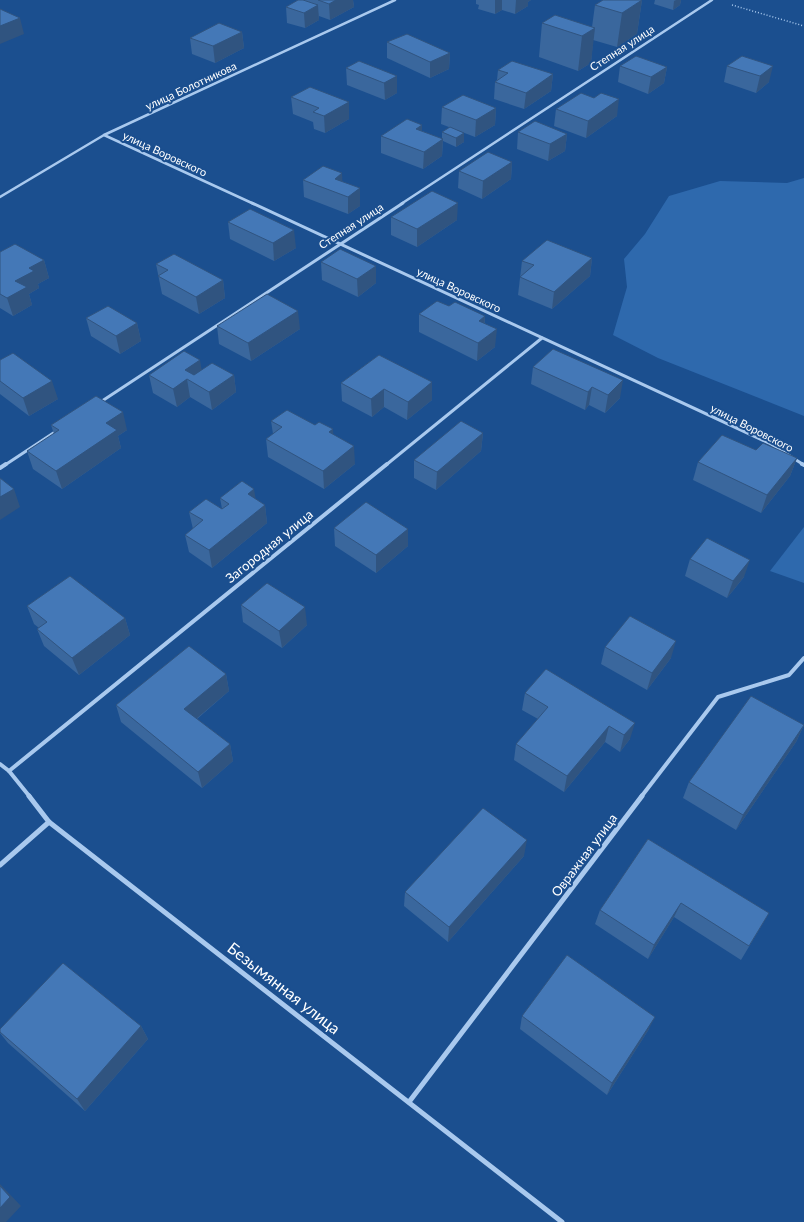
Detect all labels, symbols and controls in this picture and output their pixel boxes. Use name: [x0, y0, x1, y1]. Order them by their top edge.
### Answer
street label: Степная улица: [587, 22, 656, 73]
street label: улица Болотникова: [143, 59, 238, 112]
street label: улица Воровского: [121, 128, 209, 179]
street label: Степная улица: [316, 200, 385, 251]
street label: улица Воровского: [415, 264, 503, 315]
street label: улица Воровского: [709, 401, 796, 454]
street label: Загородная улица: [222, 506, 316, 586]
street label: Овражная улица: [548, 810, 620, 900]
street label: Безымянная улица: [224, 938, 344, 1038]

